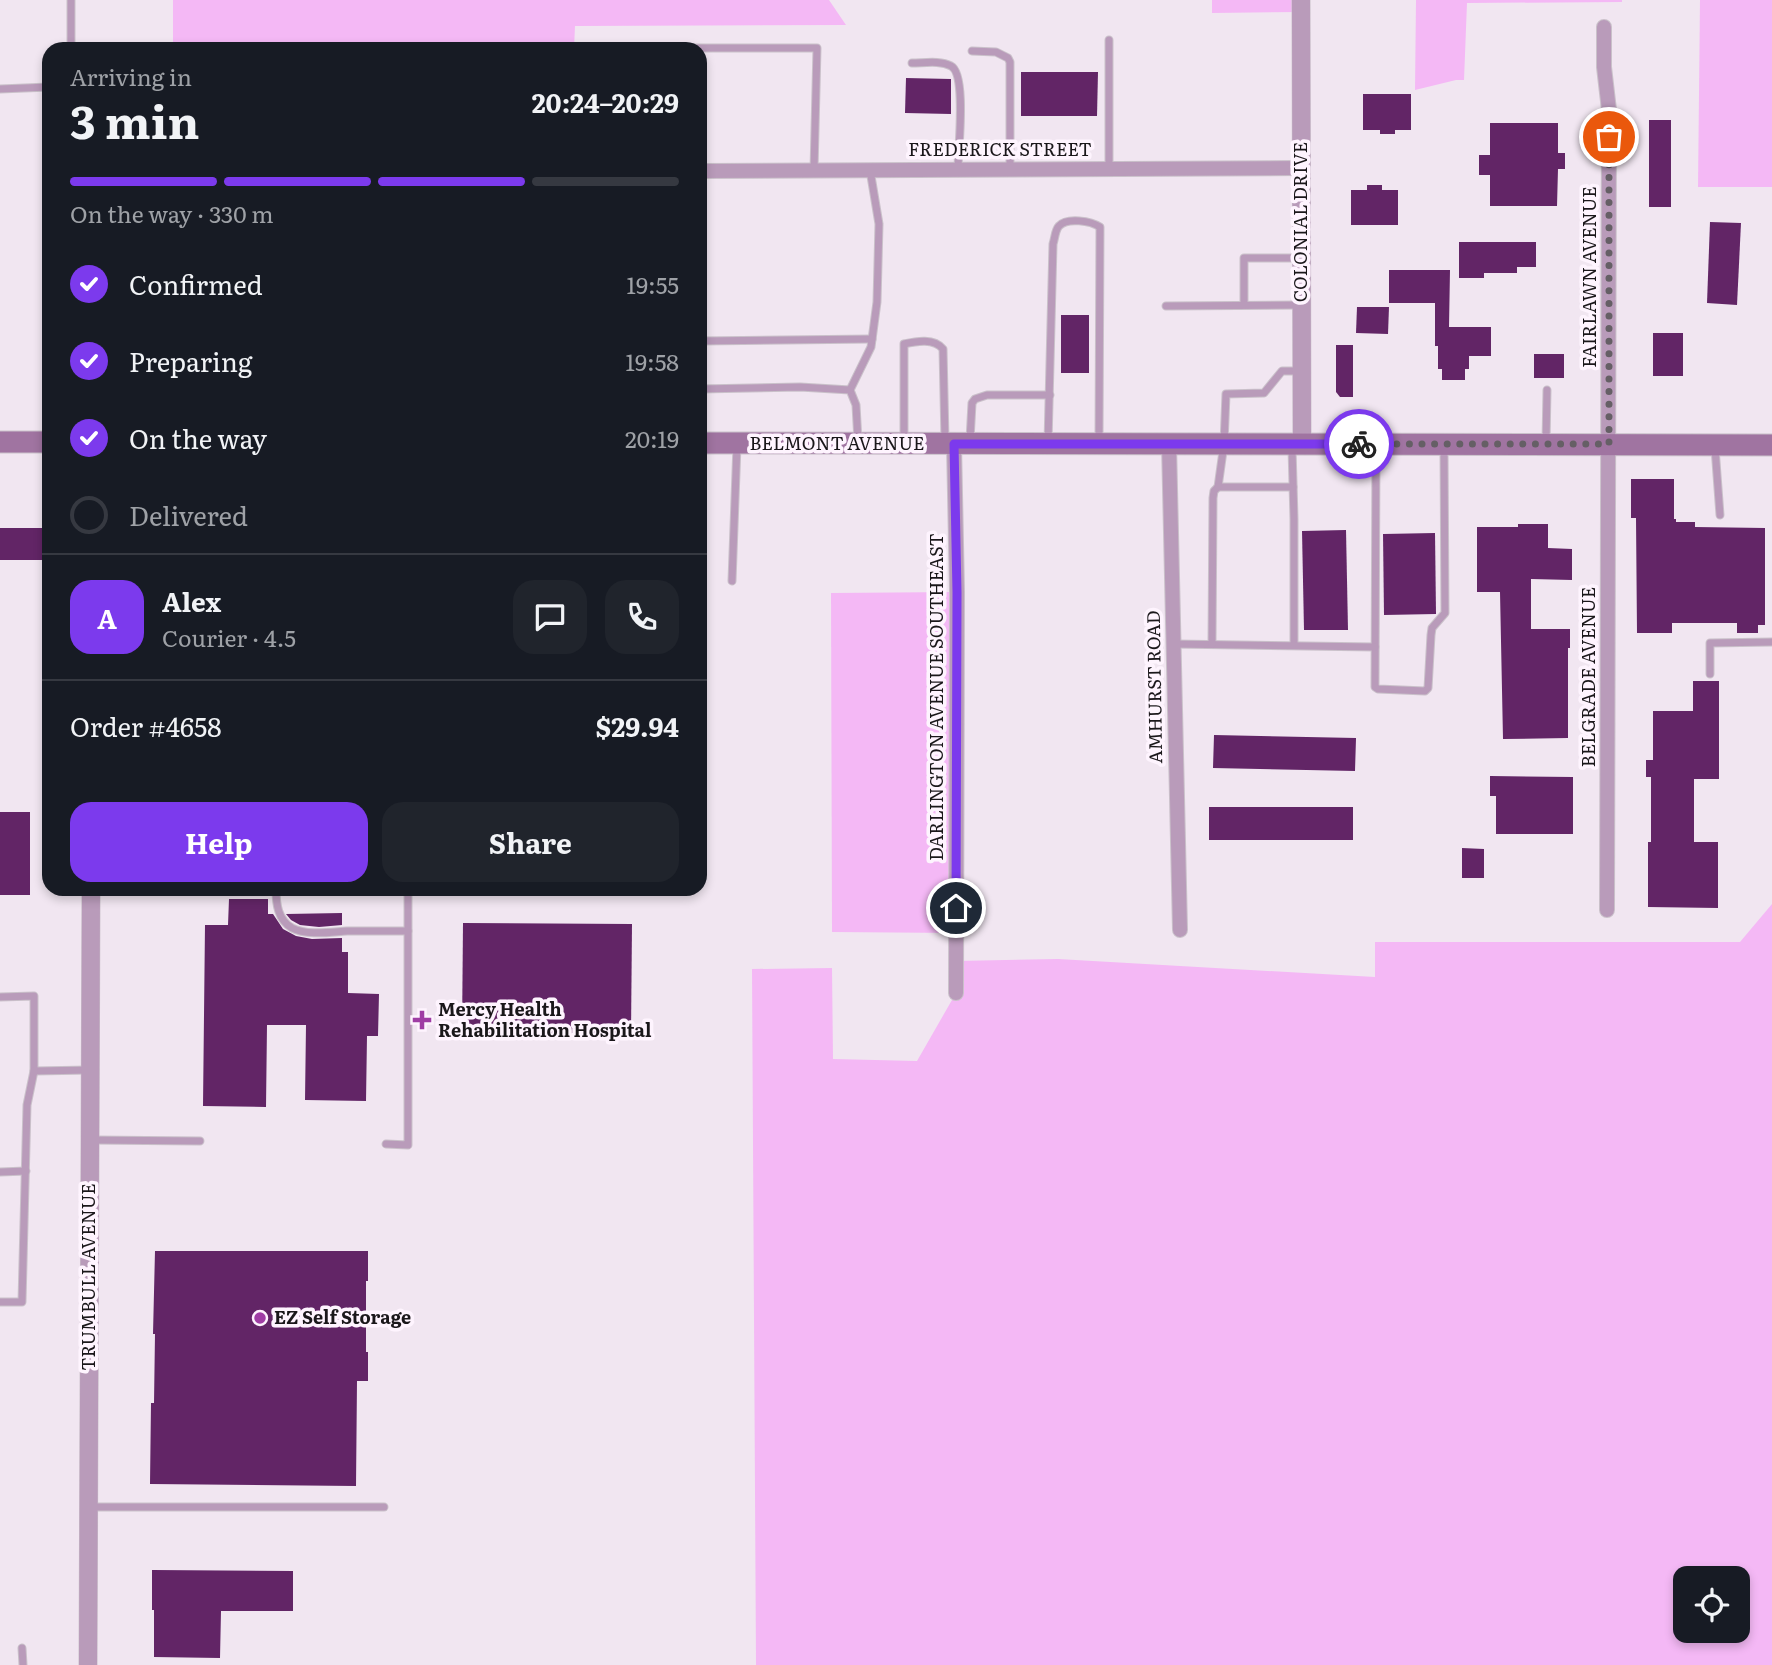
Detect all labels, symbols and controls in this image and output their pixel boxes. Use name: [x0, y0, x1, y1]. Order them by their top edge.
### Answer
text: Arriving in: [70, 59, 192, 93]
text: 20:24–20:29: [532, 82, 679, 121]
text: 3 min: [70, 85, 200, 153]
pin: [1579, 107, 1639, 167]
icon: bag: [1590, 118, 1628, 156]
street label: FREDERICK STREET: [908, 135, 1092, 162]
street label: COLONIAL DRIVE: [1286, 142, 1313, 302]
street label: FAIRLAWN AVENUE: [1575, 186, 1602, 368]
text: On the way · 330 m: [70, 196, 273, 230]
text: Confirmed: [129, 264, 263, 303]
icon: check: [70, 265, 108, 303]
text: 19:55: [627, 267, 679, 301]
text: Preparing: [129, 341, 252, 380]
icon: check: [70, 342, 108, 380]
text: 19:58: [626, 344, 679, 378]
courier: [1324, 409, 1394, 479]
text: On the way: [129, 418, 267, 457]
icon: check: [70, 419, 108, 457]
text: 20:19: [625, 421, 679, 455]
icon: bike: [1340, 425, 1378, 463]
street label: BELMONT AVENUE: [750, 429, 924, 456]
text: Delivered: [129, 495, 248, 534]
street label: DARLINGTON AVENUE SOUTHEAST: [922, 533, 949, 861]
button: chat: [513, 580, 587, 654]
button: phone: [605, 580, 679, 654]
text: Alex: [162, 581, 221, 620]
street label: BELGRADE AVENUE: [1574, 587, 1601, 767]
text: A: [97, 598, 117, 637]
street label: AMHURST ROAD: [1139, 610, 1168, 764]
text: Courier · 4.5: [162, 620, 296, 654]
text: Order #4658: [70, 706, 222, 745]
text: $29.94: [596, 706, 679, 745]
button: Help: [70, 802, 368, 882]
button: Share: [382, 802, 679, 882]
pin: [926, 878, 986, 938]
icon: home: [937, 889, 975, 927]
place label: Mercy Health Rehabilitation Hospital: [438, 995, 652, 1043]
marker: Mercy Health Rehabilitation Hospital: [412, 1010, 432, 1030]
street label: TRUMBULL AVENUE: [74, 1183, 101, 1371]
place label: EZ Self Storage: [274, 1303, 411, 1330]
marker: EZ Self Storage: [252, 1310, 268, 1326]
map controls: [1673, 1566, 1750, 1643]
button: locate: [1673, 1566, 1750, 1643]

